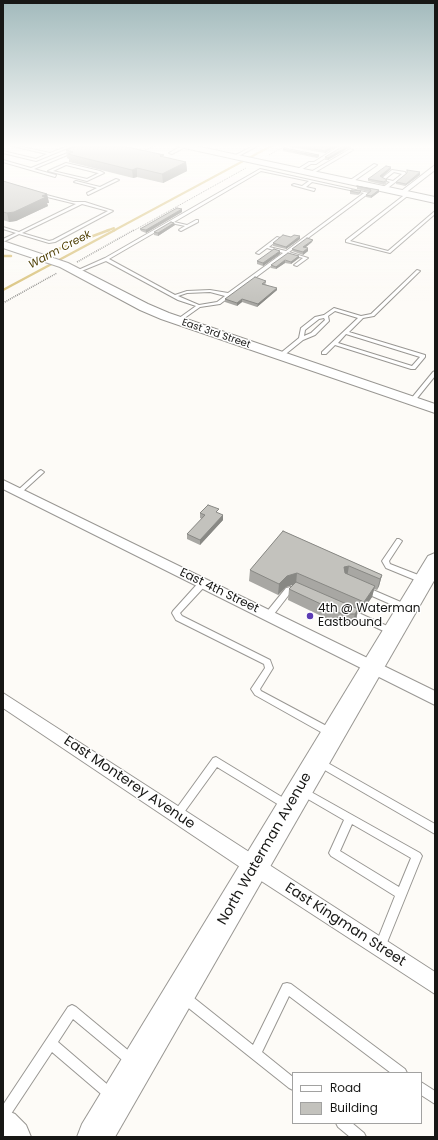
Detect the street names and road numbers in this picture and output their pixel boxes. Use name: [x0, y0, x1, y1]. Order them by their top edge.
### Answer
street label: East 3rd Street: [180, 317, 252, 351]
street label: East 4th Street: [177, 566, 261, 616]
street label: East Monterey Avenue: [60, 733, 198, 833]
street label: North Waterman Avenue: [214, 770, 316, 928]
street label: East Kingman Street: [281, 880, 409, 970]

